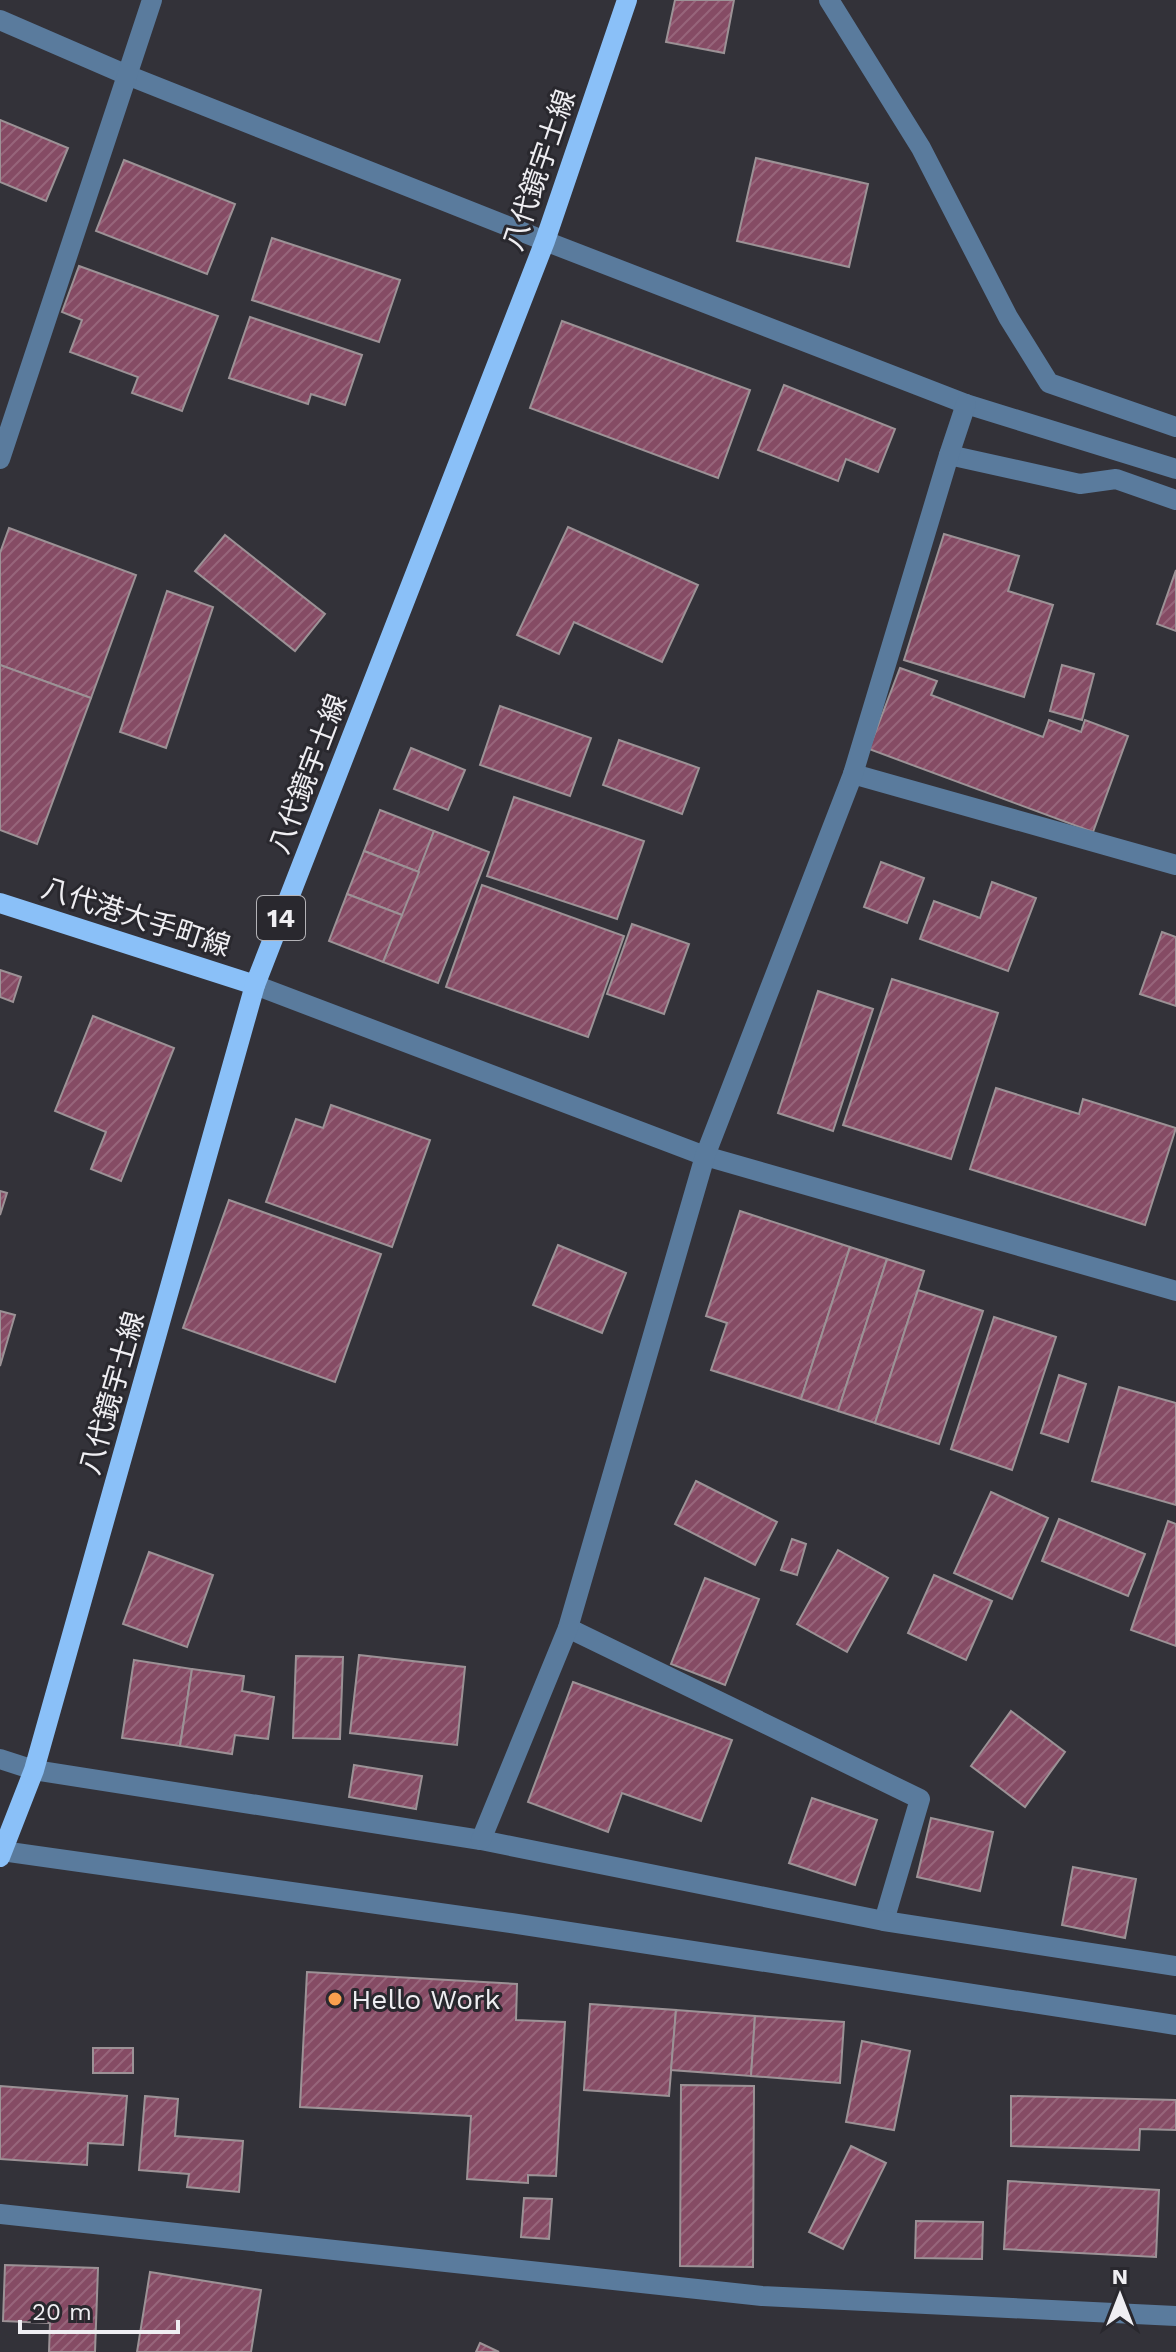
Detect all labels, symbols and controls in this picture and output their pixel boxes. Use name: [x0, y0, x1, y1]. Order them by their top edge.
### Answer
street label: 八代鏡宇土線: [496, 85, 582, 255]
street label: 八代鏡宇土線: [262, 690, 354, 858]
street label: 八代港大手町線: [38, 871, 234, 963]
road number: 14: [257, 896, 305, 940]
street label: 八代鏡宇土線: [73, 1308, 151, 1478]
place label: Hello Work: [351, 1983, 500, 2016]
marker: Hello Work: [326, 1990, 344, 2008]
north arrow: [1080, 2256, 1160, 2336]
text: N: [1112, 2264, 1128, 2289]
scale bar: [20, 2284, 178, 2334]
text: 20 m: [32, 2298, 92, 2326]

